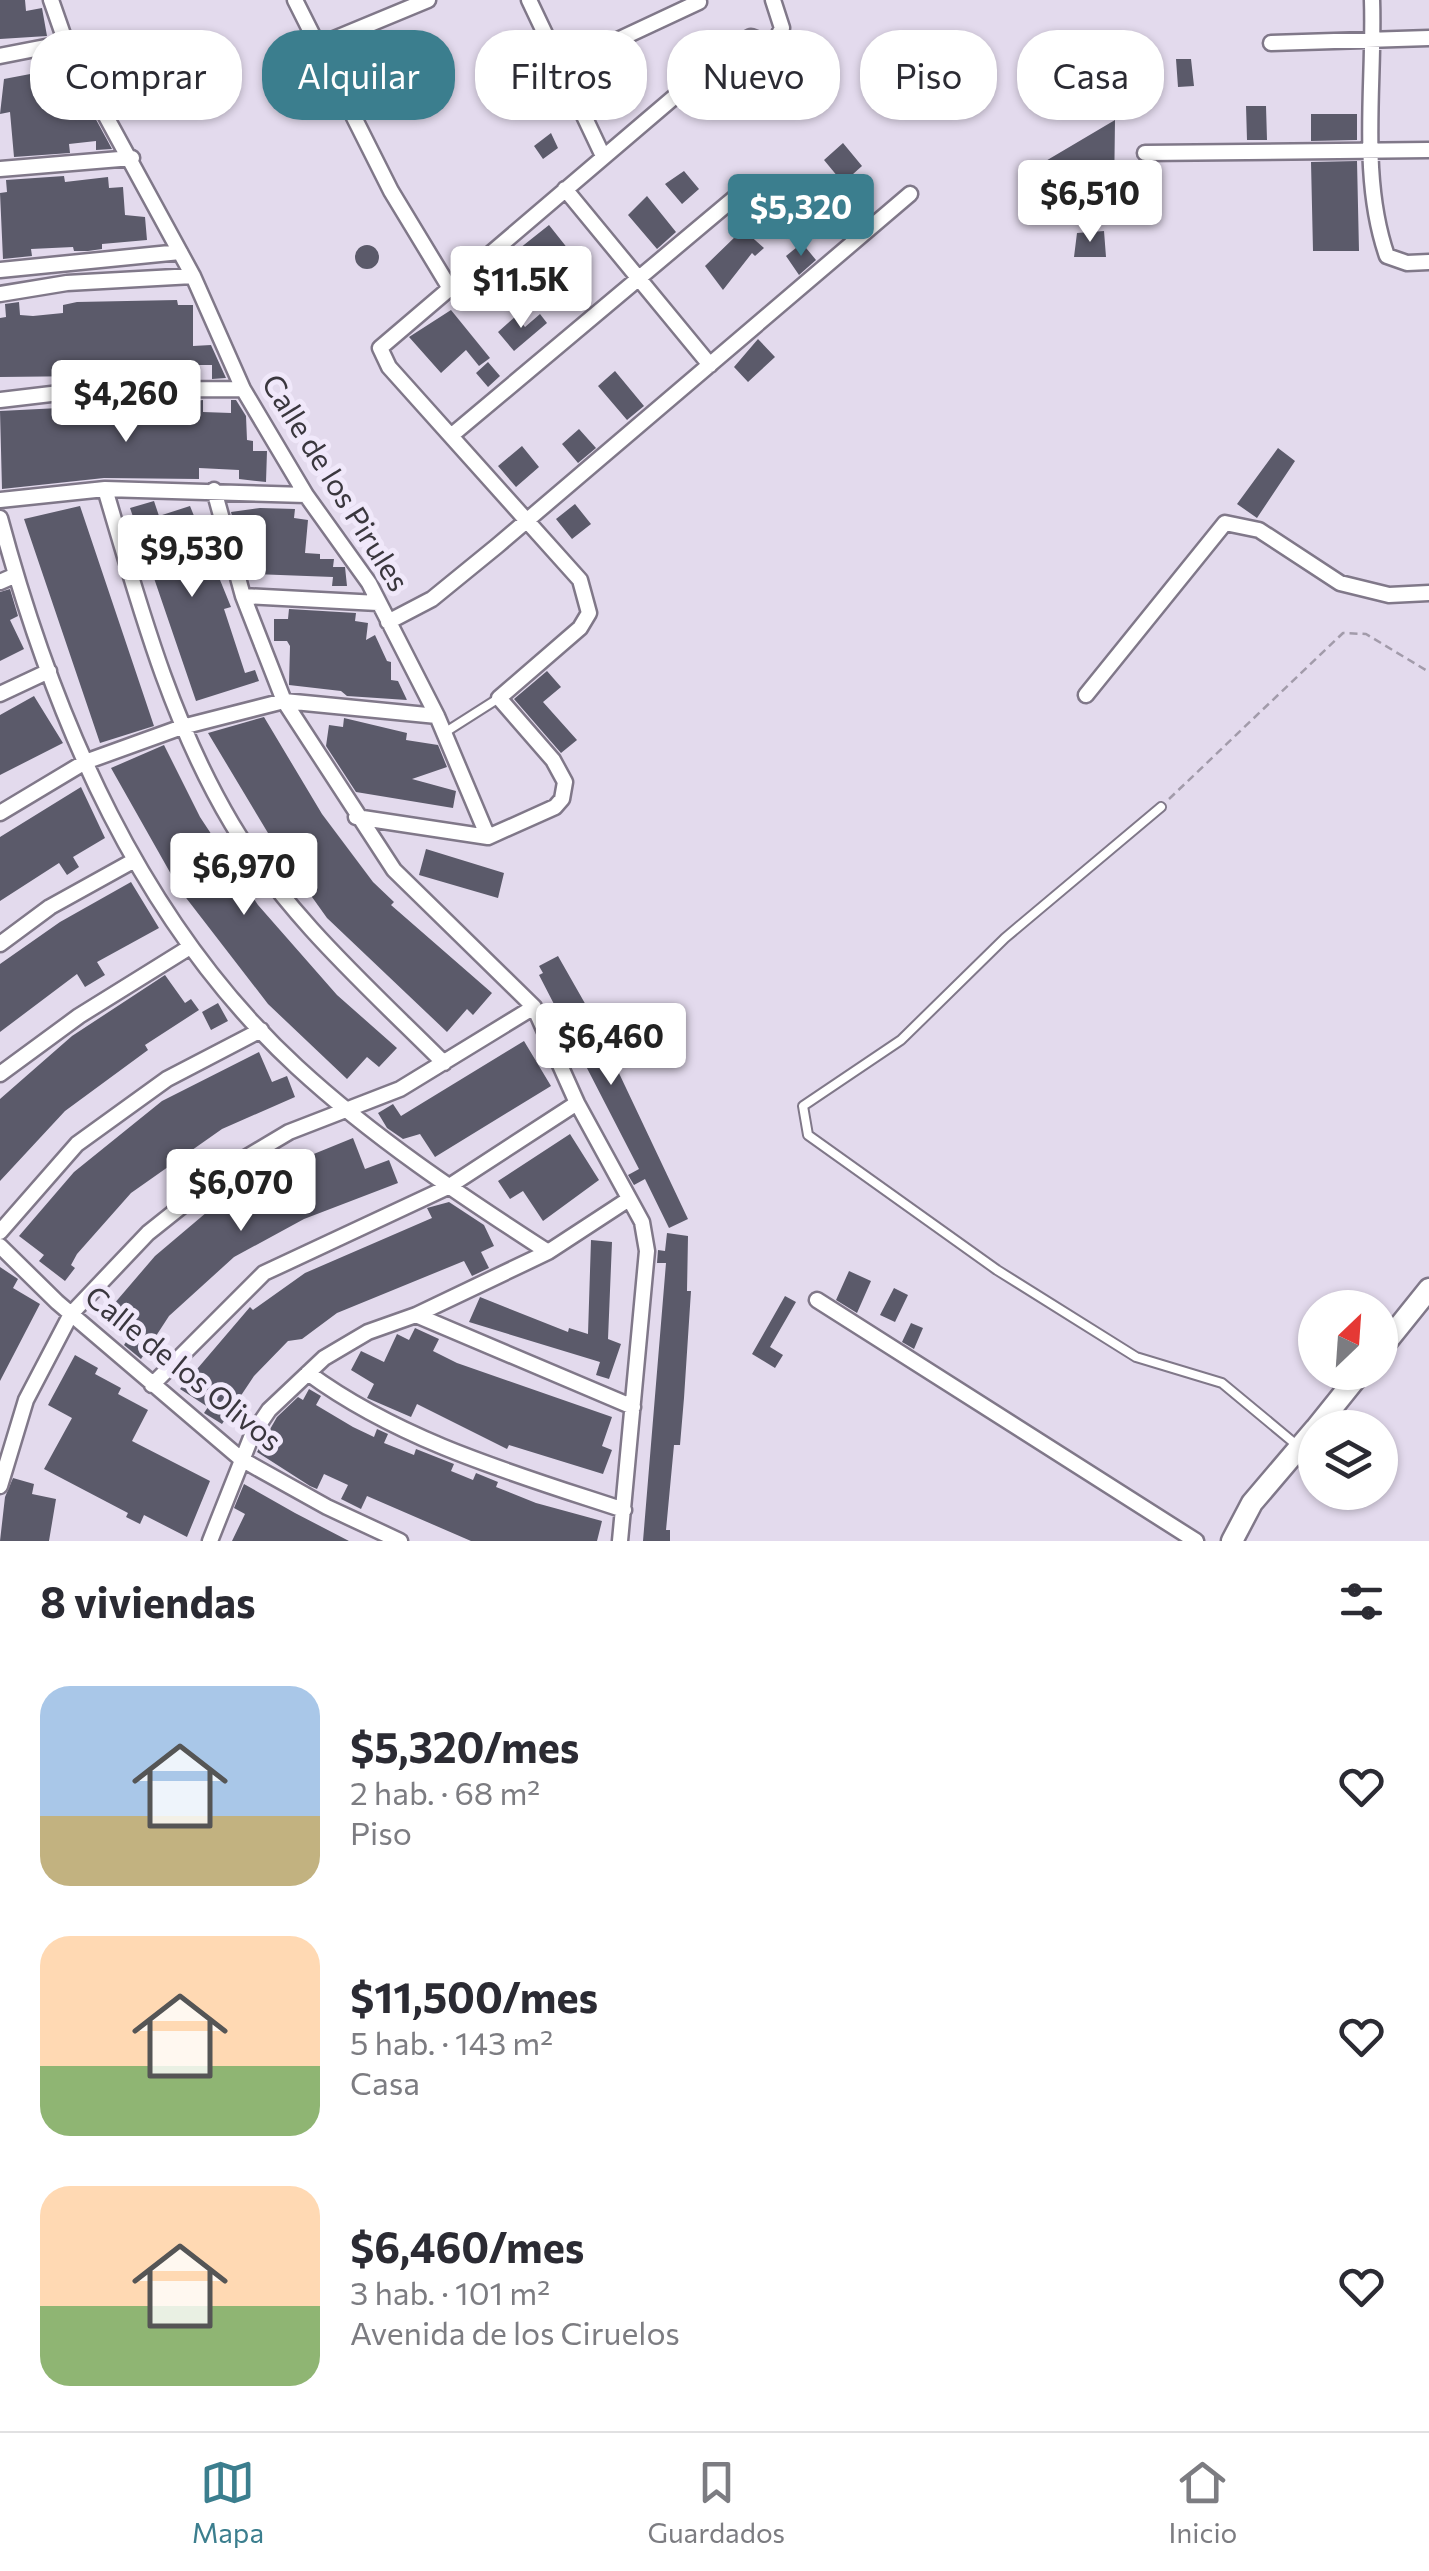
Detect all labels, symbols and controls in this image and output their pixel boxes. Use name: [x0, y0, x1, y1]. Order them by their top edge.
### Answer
chip: Comprar: [30, 30, 242, 120]
chip: Alquilar: [262, 30, 455, 120]
chip: Filtros: [475, 30, 647, 120]
chip: Nuevo: [667, 30, 840, 120]
chip: Piso: [860, 30, 997, 120]
chip: Casa: [1017, 30, 1164, 120]
pin: $6,510: [1009, 160, 1171, 245]
text: $6,510: [1040, 172, 1140, 212]
pin: $5,320: [720, 174, 882, 259]
text: $5,320: [750, 186, 852, 226]
pin: $11.5K: [440, 246, 602, 331]
text: $11.5K: [473, 258, 569, 298]
pin: $4,260: [45, 360, 207, 445]
street label: Calle de los Pirules: [255, 366, 419, 597]
text: $4,260: [74, 372, 178, 412]
pin: $9,530: [111, 515, 273, 600]
text: $9,530: [140, 527, 244, 567]
pin: $6,970: [163, 833, 325, 918]
text: $6,970: [192, 845, 296, 885]
pin: $6,460: [530, 1003, 692, 1088]
text: $6,460: [558, 1015, 664, 1055]
pin: $6,070: [160, 1149, 322, 1234]
text: $6,070: [189, 1161, 293, 1201]
street label: Calle de los Olivos: [79, 1276, 290, 1458]
north arrow: [1298, 1290, 1398, 1390]
map controls: [1298, 1290, 1398, 1510]
button: layers: [1298, 1410, 1398, 1510]
icon: filters: [1334, 1574, 1389, 1629]
text: 8 viviendas: [40, 1575, 256, 1627]
text: $5,320/mes: [350, 1720, 579, 1772]
icon: home: [120, 1726, 240, 1846]
icon: heart: [1334, 1759, 1389, 1814]
text: 2 hab. · 68 m²: [350, 1772, 540, 1812]
text: Piso: [350, 1812, 412, 1852]
text: $11,500/mes: [350, 1970, 598, 2022]
icon: home: [120, 1976, 240, 2096]
icon: heart: [1334, 2009, 1389, 2064]
text: 5 hab. · 143 m²: [350, 2022, 553, 2062]
text: Casa: [350, 2062, 420, 2102]
text: $6,460/mes: [350, 2220, 584, 2272]
icon: home: [120, 2226, 240, 2346]
icon: heart: [1334, 2259, 1389, 2314]
text: 3 hab. · 101 m²: [350, 2272, 550, 2312]
text: Avenida de los Ciruelos: [350, 2312, 680, 2352]
tab: Mapa: [192, 2455, 264, 2549]
tab: Guardados: [647, 2455, 785, 2549]
tab: Inicio: [1168, 2455, 1237, 2549]

